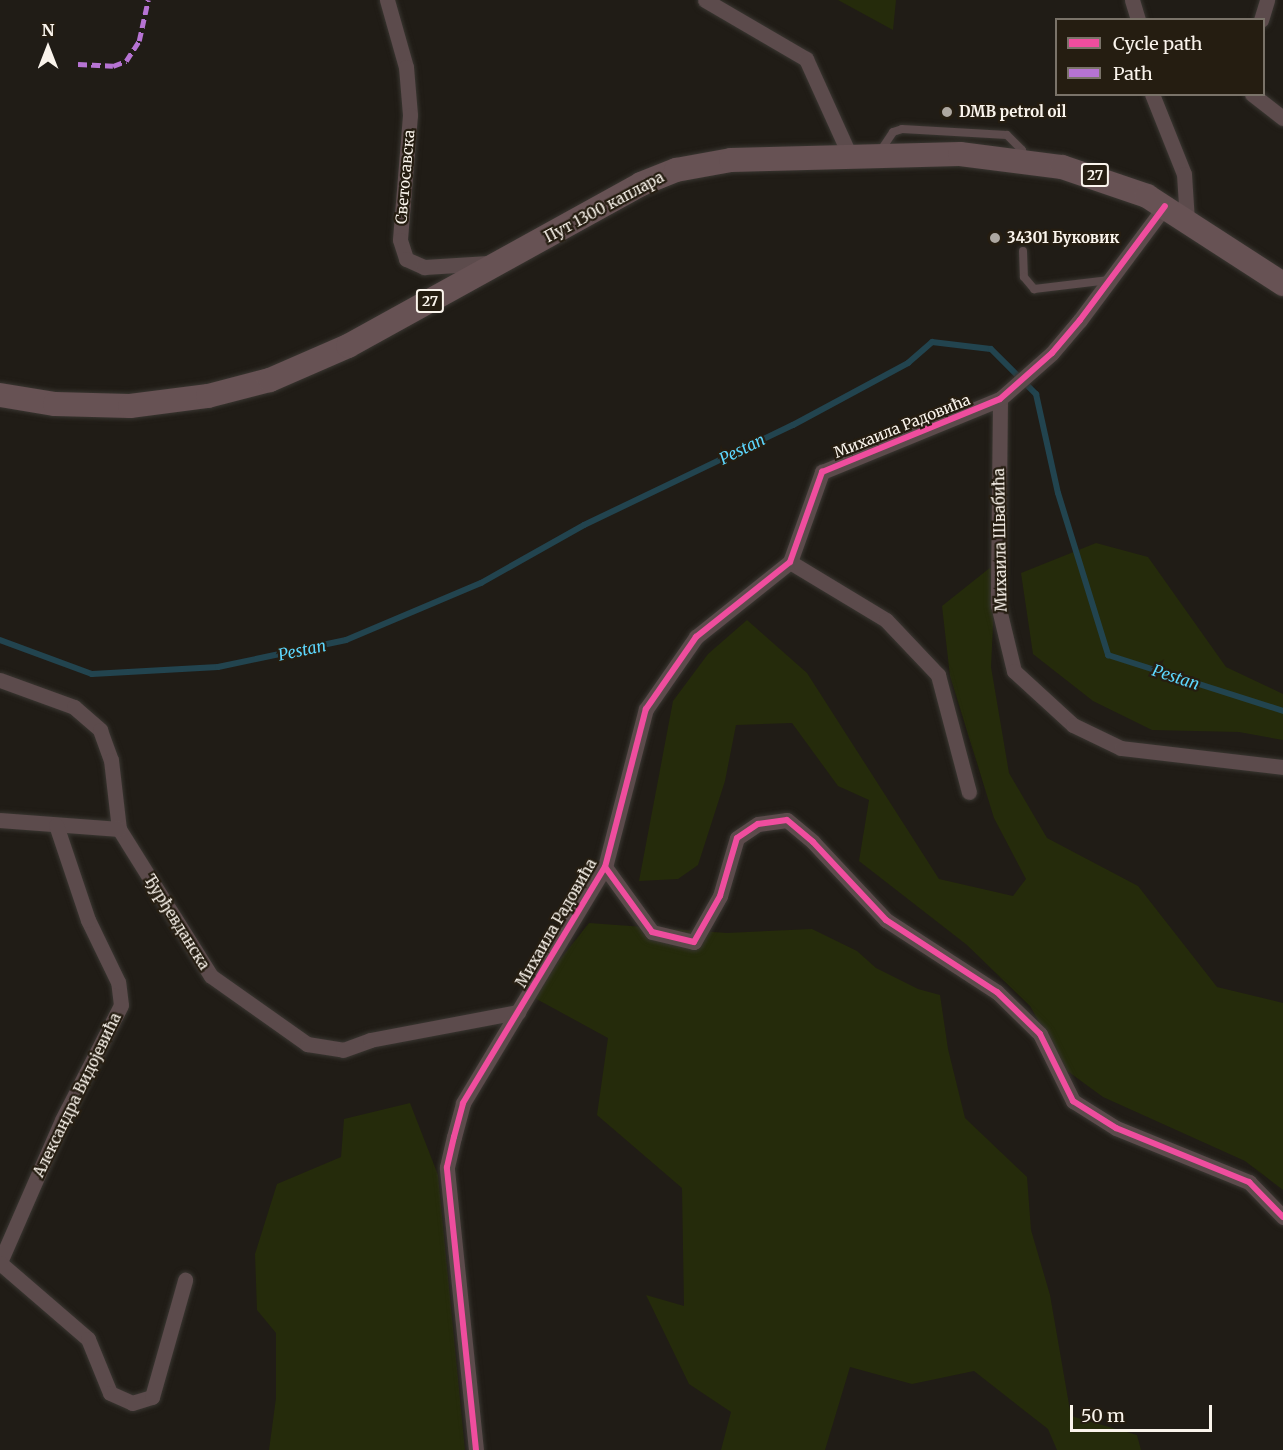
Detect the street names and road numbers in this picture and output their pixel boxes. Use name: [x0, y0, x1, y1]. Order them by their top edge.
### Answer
street label: Светосавска: [392, 129, 418, 225]
road number: 27: [1080, 164, 1110, 186]
street label: Пут 1300 каплара: [541, 168, 667, 246]
road number: 27: [415, 290, 445, 312]
street label: Михаила Радовића: [831, 390, 973, 462]
street label: Михаила Швабића: [990, 468, 1010, 612]
street label: Михаила Радовића: [512, 856, 600, 990]
street label: Ђурђевданска: [141, 871, 213, 973]
street label: Александра Видојевића: [29, 1010, 125, 1180]

